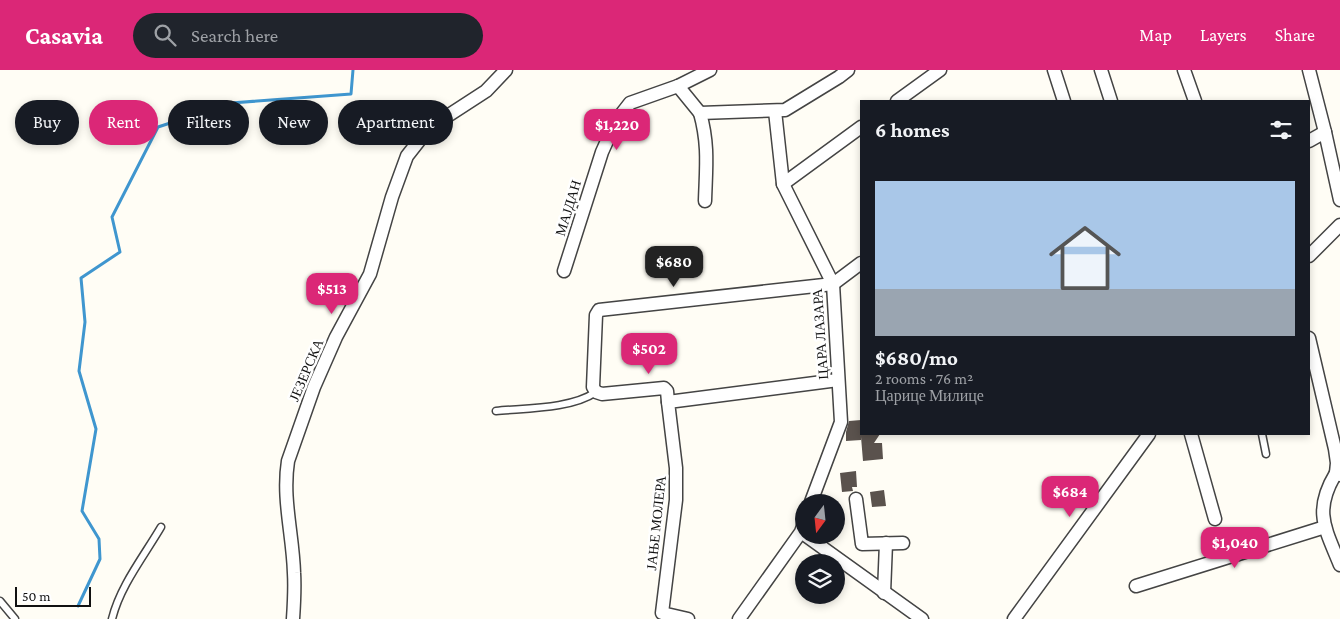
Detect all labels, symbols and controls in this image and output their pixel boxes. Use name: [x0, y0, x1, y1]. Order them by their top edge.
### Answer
search box: [133, 13, 483, 58]
icon: search: [151, 21, 179, 49]
text: Casavia: [25, 22, 103, 49]
text: Search here: [191, 25, 278, 46]
text: Map: [1139, 25, 1172, 45]
text: Layers: [1200, 25, 1247, 45]
text: Share: [1275, 25, 1315, 45]
chip: Buy: [15, 100, 79, 145]
chip: Rent: [89, 100, 158, 145]
chip: Filters: [168, 100, 249, 145]
chip: New: [259, 100, 328, 145]
chip: Apartment: [338, 100, 453, 145]
pin: $1,220: [576, 108, 658, 151]
text: $1,220: [595, 116, 639, 133]
icon: filters: [1267, 116, 1295, 144]
text: 6 homes: [875, 118, 950, 142]
street label: МАЈДАН: [552, 178, 584, 238]
icon: home: [1040, 213, 1130, 303]
pin: $680: [644, 246, 704, 288]
text: $680: [656, 253, 692, 270]
pin: $513: [302, 272, 362, 315]
text: $513: [317, 280, 347, 297]
street label: ЦАРА ЛАЗАРА: [809, 287, 831, 380]
pin: $502: [619, 332, 679, 375]
street label: ЈЕЗЕРСКА: [286, 335, 327, 404]
text: $502: [632, 340, 666, 357]
text: $680/mo: [875, 346, 958, 370]
text: 2 rooms · 76 m²: [875, 370, 973, 387]
text: Царице Милице: [875, 387, 984, 404]
street label: ЈАЊЕ МОЛЕРА: [643, 474, 669, 571]
pin: $684: [1040, 476, 1100, 518]
text: $684: [1053, 483, 1087, 500]
north arrow: [795, 494, 845, 544]
map controls: [795, 494, 845, 604]
pin: $1,040: [1194, 526, 1276, 569]
text: $1,040: [1212, 534, 1258, 551]
button: layers: [795, 554, 845, 604]
scale bar: [15, 584, 91, 607]
text: 50 m: [22, 588, 50, 604]

